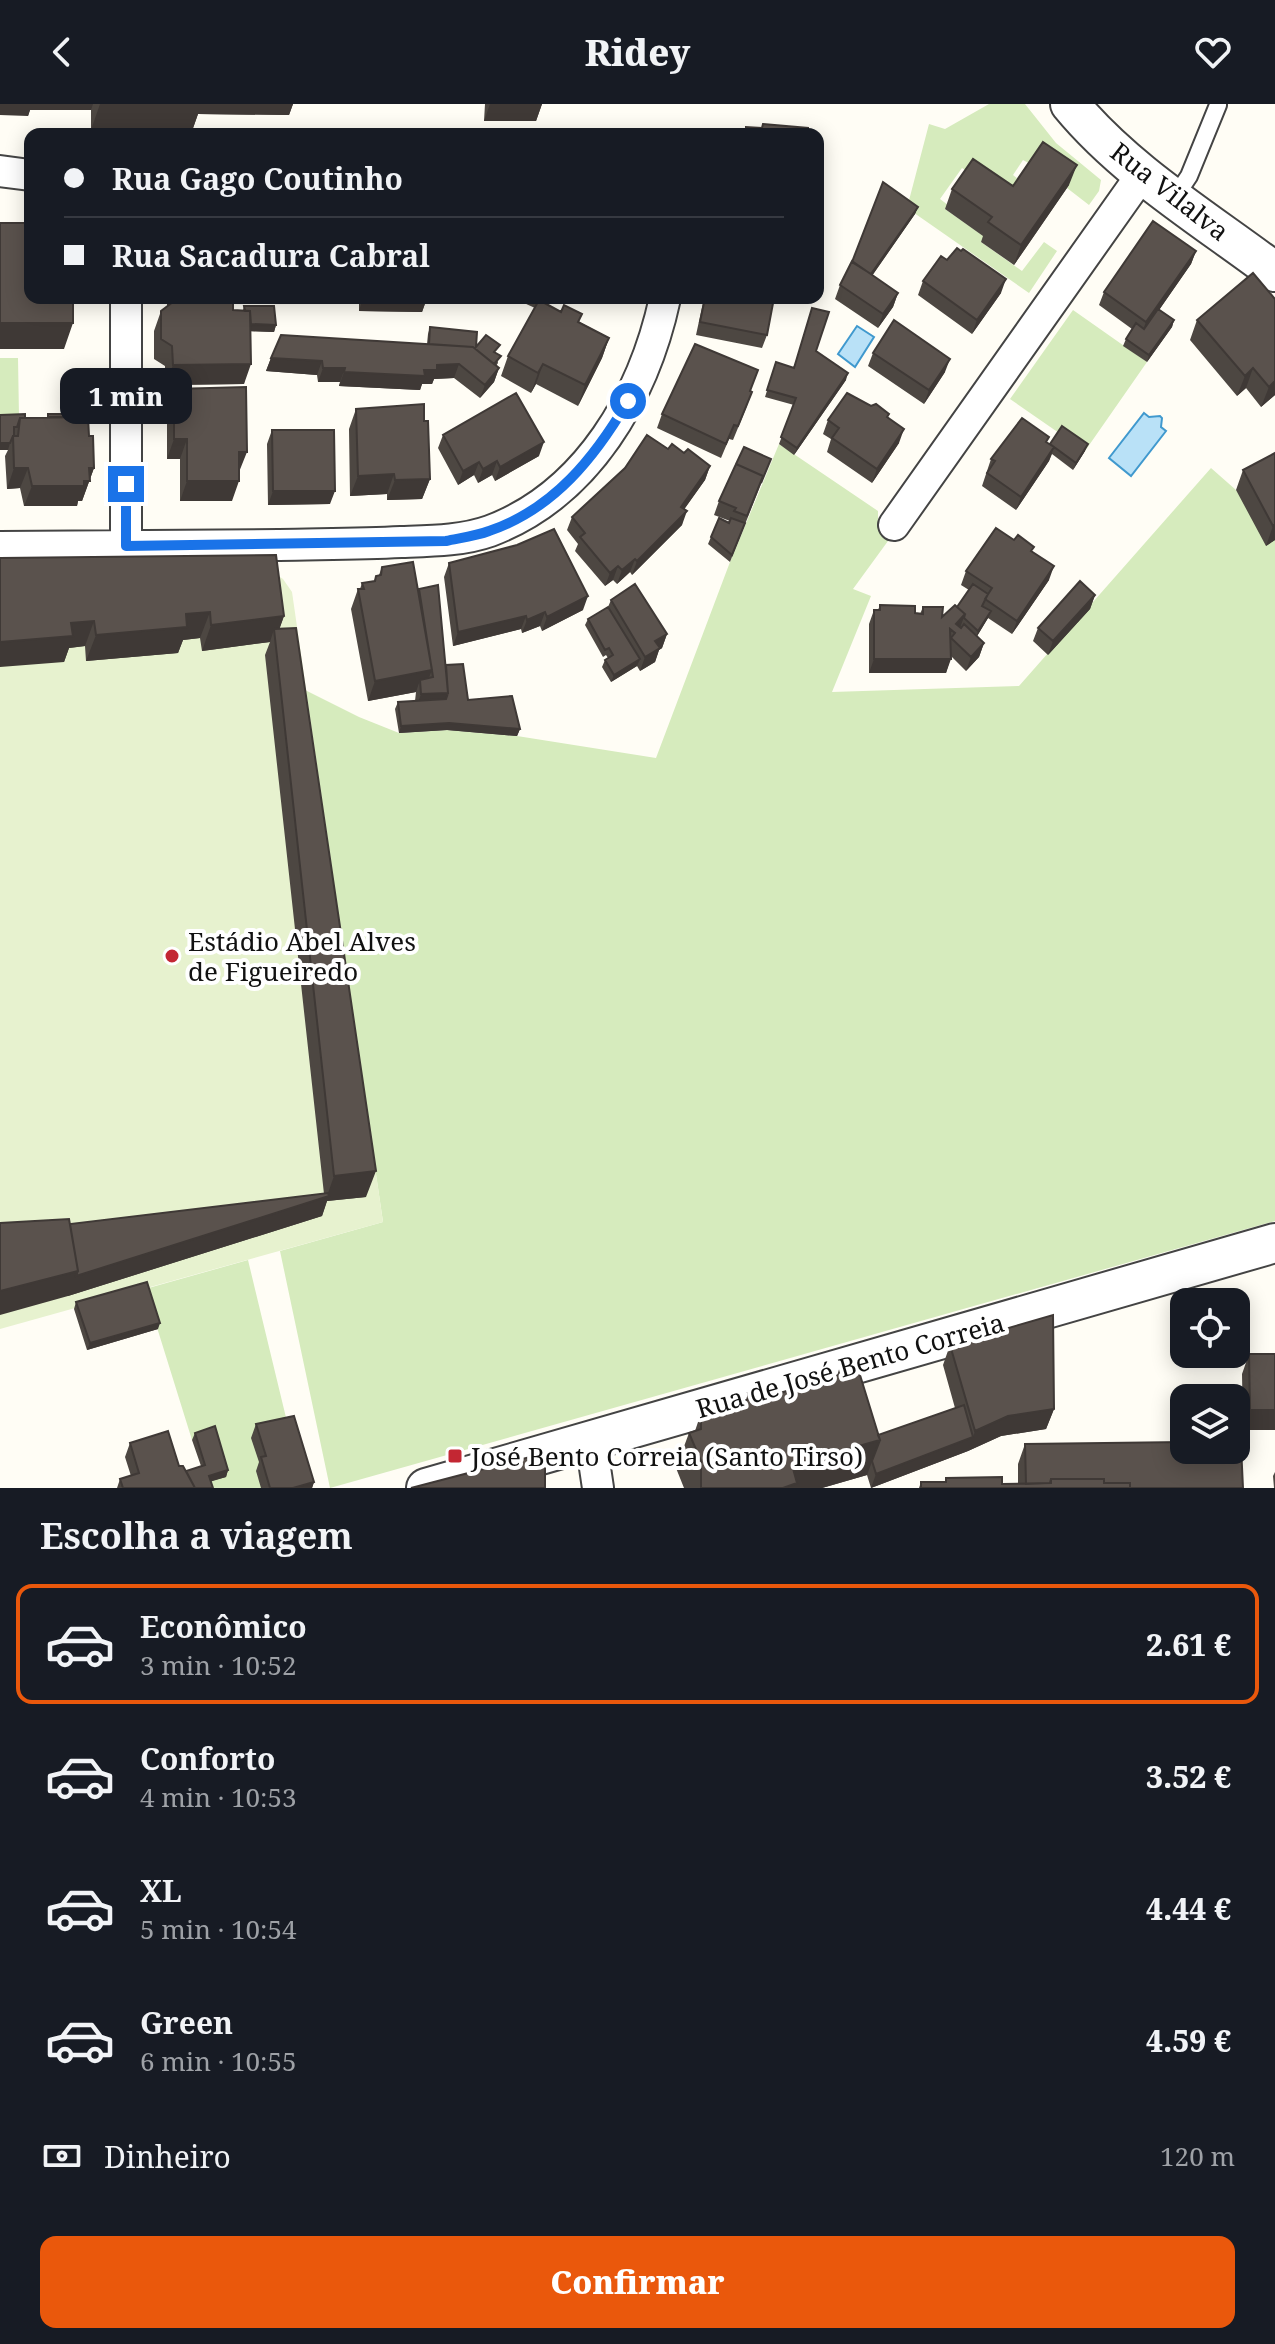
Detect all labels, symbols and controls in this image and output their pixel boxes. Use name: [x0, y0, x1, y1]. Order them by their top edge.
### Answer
text: Ridey: [585, 28, 690, 77]
icon: back: [40, 30, 84, 74]
icon: heart: [1191, 30, 1235, 74]
street label: Rua Vilalva: [1103, 133, 1237, 249]
text: Rua Gago Coutinho: [112, 158, 403, 199]
text: Rua Sacadura Cabral: [112, 235, 430, 276]
callout: 1 min: [60, 368, 192, 424]
text: 1 min: [89, 378, 163, 414]
route start: [610, 383, 646, 419]
route end: [108, 466, 144, 502]
place label: Estádio Abel Alves de Figueiredo: [188, 923, 416, 989]
marker: Estádio Abel Alves de Figueiredo: [163, 947, 181, 965]
map controls: [1170, 1288, 1250, 1464]
button: locate: [1170, 1288, 1250, 1368]
street label: Rua de José Bento Correia: [692, 1304, 1008, 1426]
button: layers: [1170, 1384, 1250, 1464]
place label: José Bento Correia (Santo Tirso): [470, 1438, 863, 1474]
marker: José Bento Correia (Santo Tirso): [446, 1447, 464, 1465]
text: Escolha a viagem: [40, 1511, 353, 1560]
text: Econômico: [140, 1606, 307, 1647]
icon: car: [44, 1608, 116, 1680]
text: 2.61 €: [1146, 1624, 1231, 1665]
text: 3 min · 10:52: [140, 1647, 297, 1683]
text: Conforto: [140, 1738, 275, 1779]
icon: car: [44, 1740, 116, 1812]
text: 3.52 €: [1146, 1756, 1231, 1797]
text: 4 min · 10:53: [140, 1779, 297, 1815]
text: XL: [140, 1870, 182, 1911]
icon: car: [44, 1872, 116, 1944]
text: 4.44 €: [1146, 1888, 1231, 1929]
text: 5 min · 10:54: [140, 1911, 297, 1947]
text: Green: [140, 2002, 233, 2043]
icon: car: [44, 2004, 116, 2076]
text: 4.59 €: [1146, 2020, 1231, 2061]
text: 6 min · 10:55: [140, 2043, 297, 2079]
icon: cash: [40, 2134, 84, 2178]
text: Dinheiro: [104, 2136, 231, 2177]
text: 120 m: [1160, 2138, 1235, 2174]
button: Confirmar: [40, 2236, 1235, 2328]

